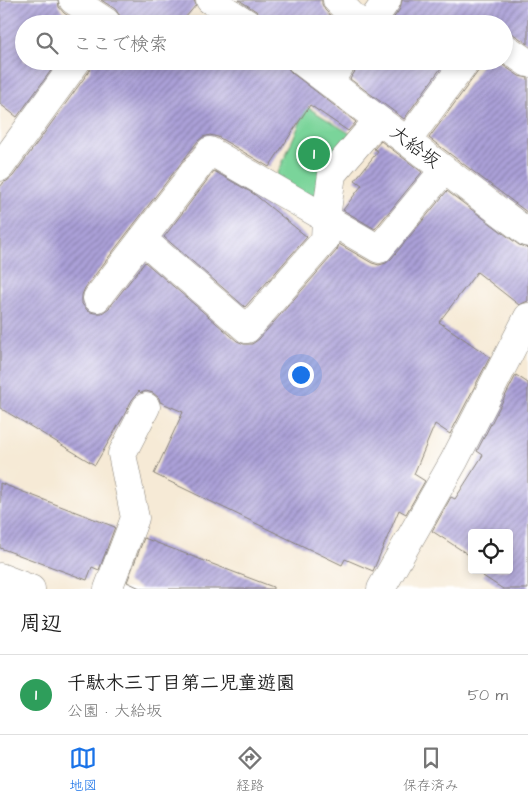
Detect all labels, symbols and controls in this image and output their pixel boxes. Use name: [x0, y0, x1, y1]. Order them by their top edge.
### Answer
search box: [15, 15, 513, 70]
icon: search: [33, 29, 61, 57]
text: ここで検索: [73, 31, 168, 58]
street label: 大給坂: [384, 119, 446, 175]
pin: 1: [298, 135, 330, 173]
your location: [288, 362, 314, 388]
map controls: [468, 529, 513, 574]
button: locate: [468, 529, 513, 574]
text: 周辺: [20, 609, 62, 638]
text: 千駄木三丁目第二児童遊園: [67, 670, 295, 697]
text: 1: [35, 684, 37, 706]
text: 50 m: [468, 684, 508, 706]
text: 公園 · 大給坂: [67, 700, 162, 722]
tab: 地図: [69, 744, 97, 796]
tab: 経路: [236, 744, 264, 796]
tab: 保存済み: [403, 744, 459, 796]

